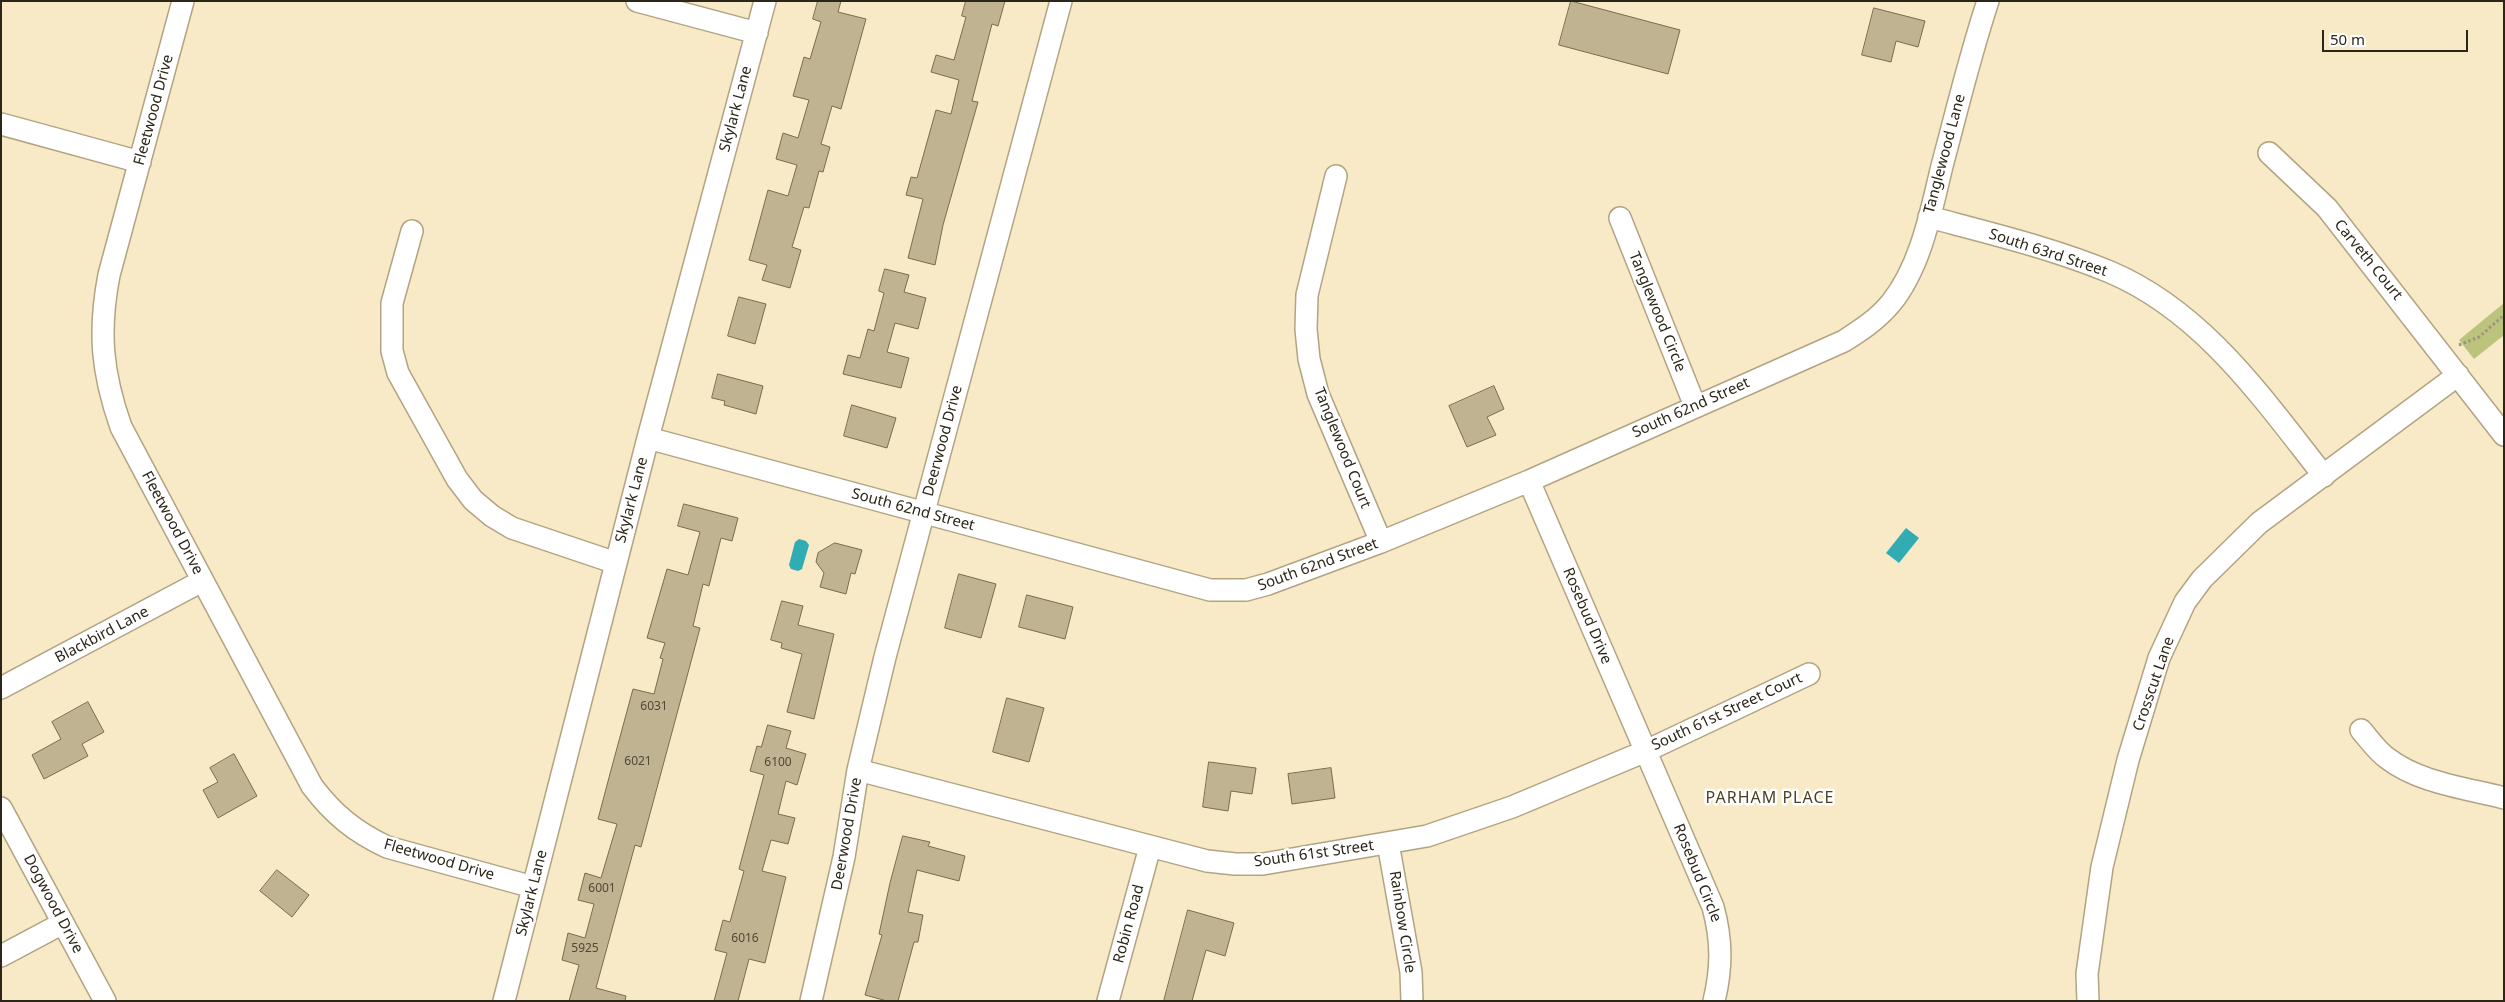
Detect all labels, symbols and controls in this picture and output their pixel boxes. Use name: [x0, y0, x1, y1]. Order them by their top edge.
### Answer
scale bar: [2325, 20, 2471, 52]
text: 50 m: [2330, 29, 2365, 49]
street label: Fleetwood Drive: [131, 53, 177, 167]
street label: Skylark Lane: [716, 64, 756, 154]
street label: Tanglewood Lane: [1920, 92, 1970, 216]
street label: Carveth Court: [2330, 216, 2406, 304]
street label: South 63rd Street: [1987, 225, 2109, 281]
street label: Tanglewood Circle: [1625, 249, 1689, 375]
street label: South 62nd Street: [1630, 374, 1752, 442]
street label: Deerwood Drive: [920, 384, 966, 498]
street label: Tanglewood Court: [1310, 385, 1374, 511]
street label: Skylark Lane: [612, 455, 652, 545]
street label: Fleetwood Drive: [137, 468, 207, 578]
street label: South 62nd Street: [850, 485, 976, 535]
street label: South 62nd Street: [1255, 535, 1381, 595]
street label: Rosebud Drive: [1559, 565, 1615, 667]
street label: Blackbird Lane: [52, 603, 152, 667]
street label: Crosscut Lane: [2129, 634, 2179, 734]
street label: South 61st Street Court: [1649, 669, 1805, 755]
house number: 6031: [640, 700, 668, 714]
house number: 6021: [624, 755, 652, 769]
house number: 6100: [764, 756, 792, 770]
street label: Deerwood Drive: [828, 776, 866, 892]
district label: PARHAM PLACE: [1704, 788, 1836, 808]
street label: Rosebud Circle: [1669, 821, 1725, 925]
street label: Fleetwood Drive: [382, 836, 496, 884]
street label: South 61st Street: [1253, 837, 1375, 871]
street label: Skylark Lane: [513, 848, 551, 938]
street label: Dogwood Drive: [19, 851, 87, 957]
street label: Rainbow Circle: [1385, 870, 1419, 974]
house number: 6001: [588, 882, 616, 896]
street label: Robin Road: [1110, 883, 1148, 965]
house number: 6016: [731, 932, 759, 946]
house number: 5925: [571, 942, 599, 956]

